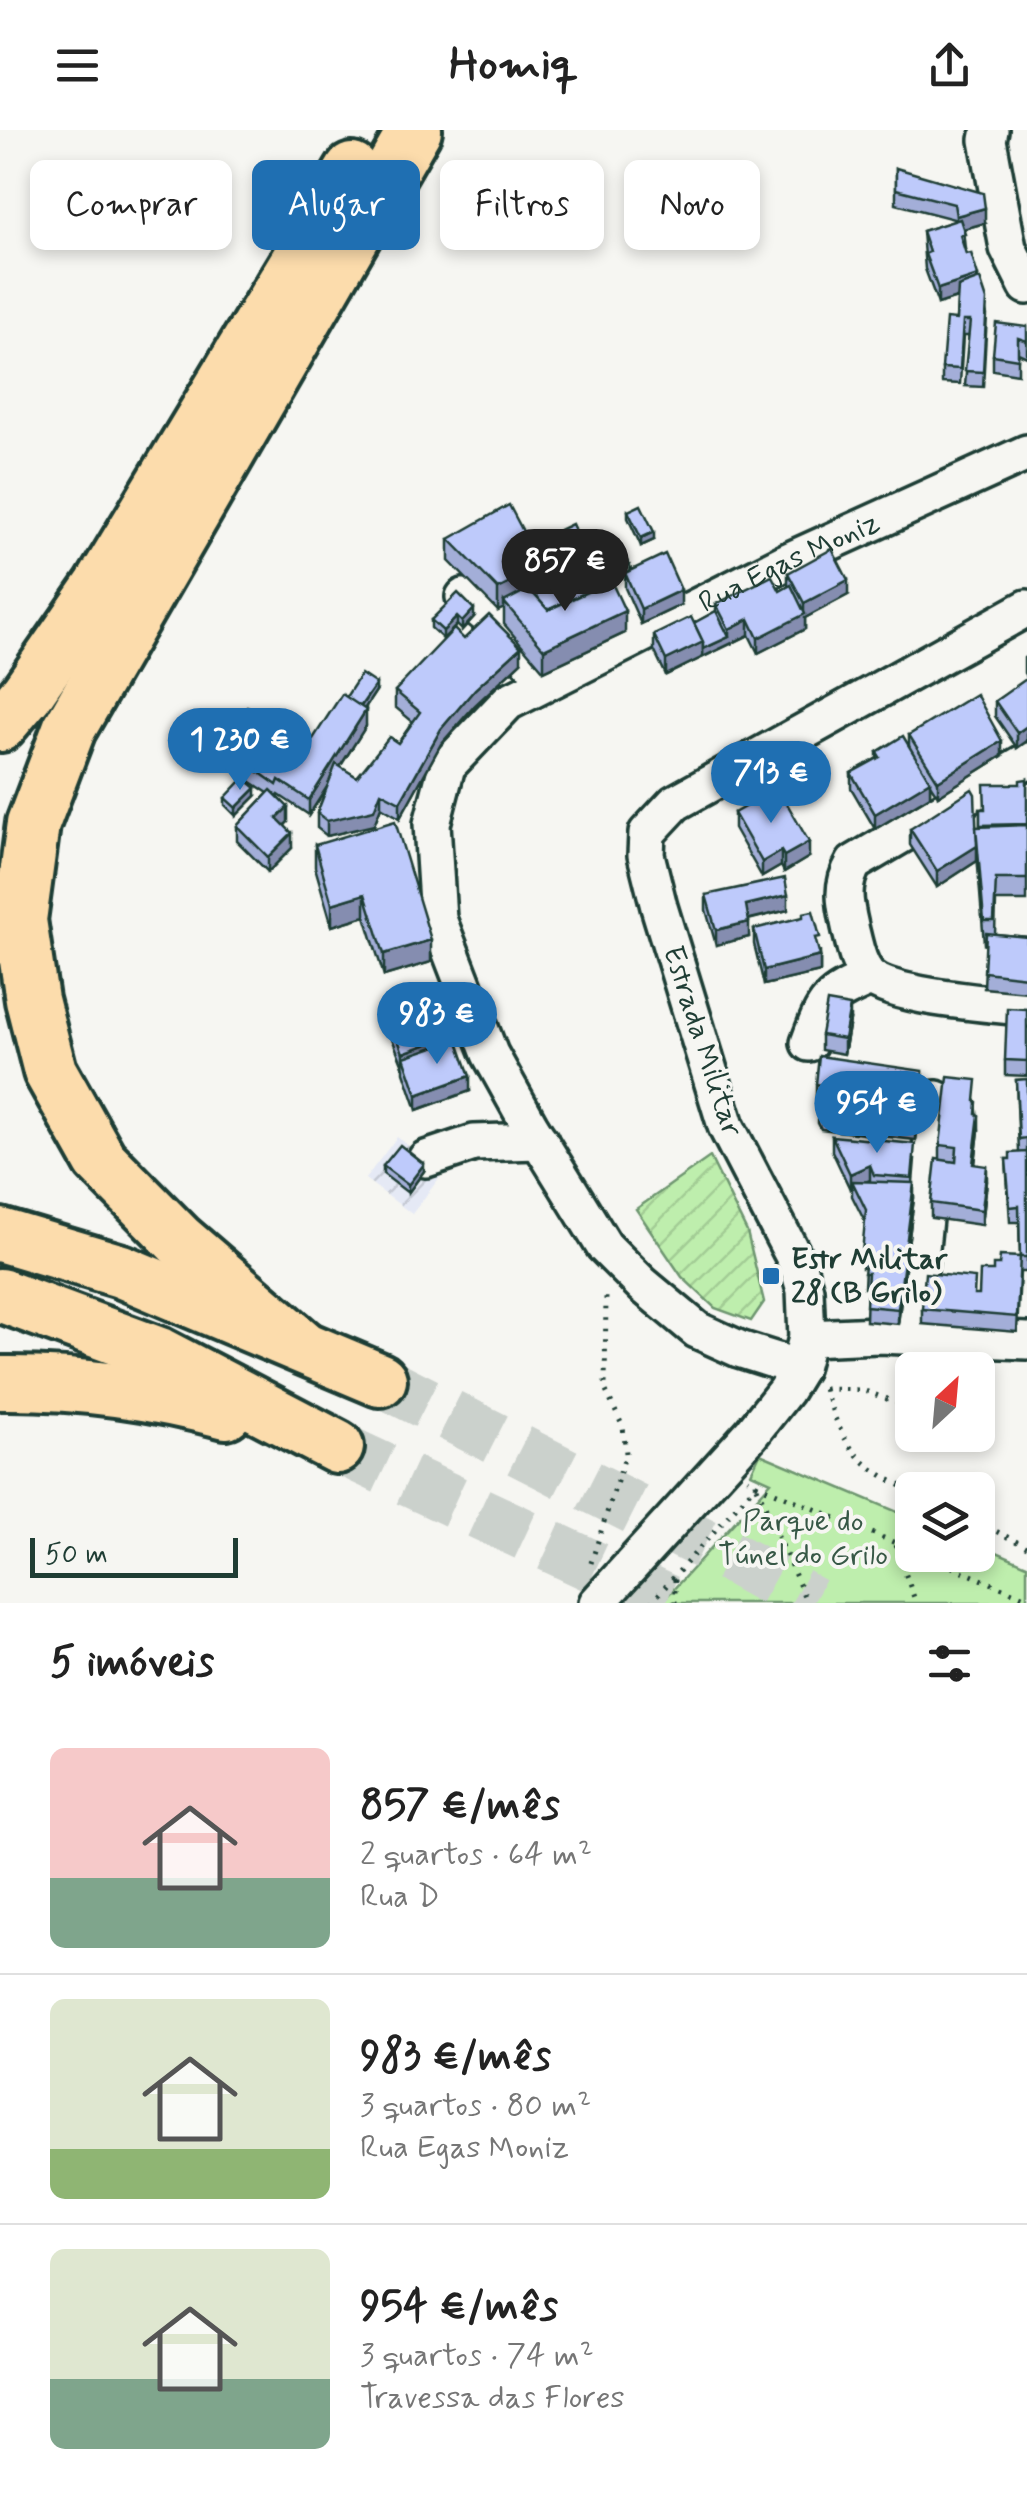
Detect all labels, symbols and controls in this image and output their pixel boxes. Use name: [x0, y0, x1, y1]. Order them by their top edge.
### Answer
text: Homiq: [449, 36, 578, 95]
icon: menu: [50, 38, 105, 93]
icon: share: [922, 38, 977, 93]
chip: Comprar: [30, 160, 232, 250]
chip: Alugar: [252, 160, 420, 250]
chip: Filtros: [440, 160, 604, 250]
chip: Novo: [624, 160, 760, 250]
street label: Rua Egas Moniz: [692, 503, 886, 622]
pin: 857 €: [495, 529, 635, 614]
text: 857 €: [524, 540, 606, 582]
pin: 1 230 €: [148, 708, 332, 793]
text: 1 230 €: [190, 719, 290, 761]
pin: 713 €: [701, 741, 841, 826]
text: 713 €: [733, 752, 809, 794]
street label: Estrada Militar: [653, 941, 751, 1142]
pin: 983 €: [367, 982, 507, 1067]
text: 983 €: [399, 993, 475, 1035]
pin: 954 €: [807, 1071, 947, 1156]
text: 954 €: [836, 1082, 918, 1124]
place label: Estr Militar 28 (B Grilo): [791, 1240, 949, 1313]
marker: Estr Militar 28 (B Grilo): [760, 1265, 782, 1287]
north arrow: [895, 1352, 995, 1452]
map controls: [895, 1352, 995, 1572]
button: layers: [895, 1472, 995, 1572]
park label: Parque do Túnel do Grilo: [718, 1502, 888, 1575]
scale bar: [30, 1533, 238, 1578]
text: 50 m: [45, 1537, 108, 1574]
text: 5 imóveis: [50, 1636, 214, 1691]
icon: filters: [922, 1636, 977, 1691]
text: 857 €/mês: [360, 1779, 560, 1834]
icon: home: [130, 1788, 250, 1908]
text: 2 quartos · 64 m²: [360, 1834, 592, 1876]
text: Rua D: [360, 1876, 439, 1918]
text: 983 €/mês: [360, 2030, 551, 2085]
icon: home: [130, 2039, 250, 2159]
text: 3 quartos · 80 m²: [360, 2085, 591, 2127]
text: Rua Egas Moniz: [360, 2127, 569, 2169]
text: 954 €/mês: [360, 2280, 558, 2335]
icon: home: [130, 2289, 250, 2409]
text: 3 quartos · 74 m²: [360, 2335, 594, 2377]
text: Travessa das Flores: [360, 2377, 625, 2419]

